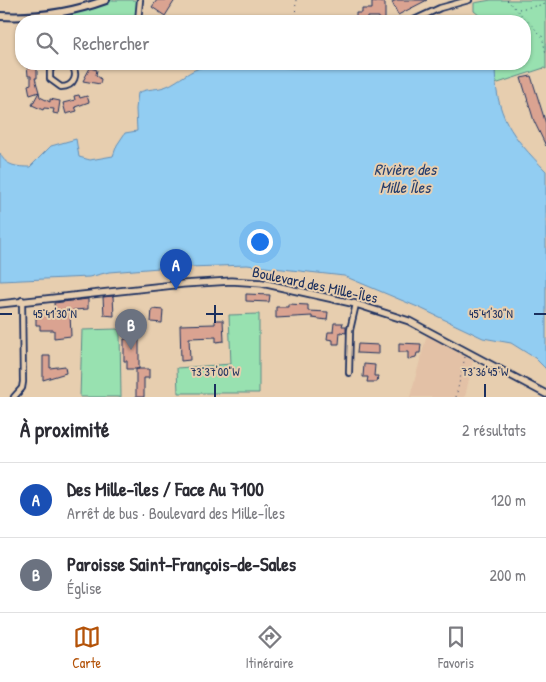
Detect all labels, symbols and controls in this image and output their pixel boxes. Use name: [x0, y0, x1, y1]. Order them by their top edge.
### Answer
search box: [15, 15, 531, 70]
icon: search: [33, 29, 61, 57]
text: Rechercher: [73, 30, 150, 56]
water label: Rivière des Mille Îles: [374, 158, 438, 198]
your location: [247, 229, 273, 255]
pin: A: [160, 249, 192, 290]
street label: Boulevard des Mille-Îles: [250, 261, 380, 308]
text: 45°41'30"N: [33, 305, 77, 322]
text: 45°41'30"N: [469, 305, 513, 322]
pin: B: [115, 309, 147, 350]
text: 73°37'00"W: [190, 363, 240, 380]
text: 73°36'45"W: [462, 363, 509, 380]
text: À proximité: [20, 415, 109, 444]
text: 2 résultats: [462, 419, 526, 441]
text: Des Mille-îles / Face Au 7100: [67, 476, 264, 502]
text: A: [32, 489, 40, 511]
text: 120 m: [491, 489, 526, 511]
text: Arrêt de bus · Boulevard des Mille-Îles: [67, 502, 285, 524]
text: Paroisse Saint-François-de-Sales: [67, 551, 296, 577]
text: B: [32, 564, 40, 586]
text: 200 m: [490, 564, 526, 586]
text: Église: [67, 577, 102, 599]
tab: Carte: [72, 623, 101, 672]
tab: Itinéraire: [245, 623, 294, 672]
tab: Favoris: [438, 623, 474, 672]

